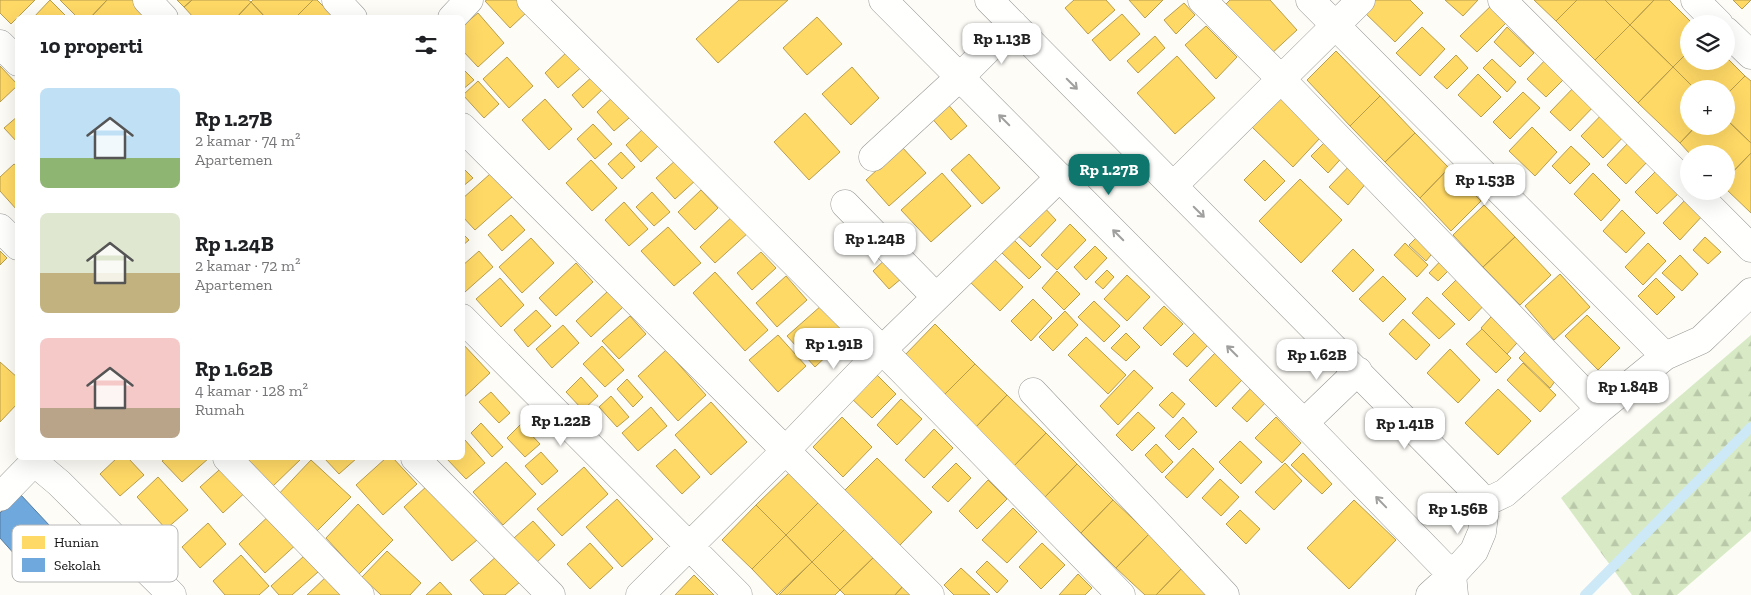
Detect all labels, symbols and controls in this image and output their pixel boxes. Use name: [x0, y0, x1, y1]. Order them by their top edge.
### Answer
map controls: [1680, 15, 1735, 200]
button: layers: [1680, 15, 1735, 70]
pin: Rp 1.13B: [950, 22, 1054, 65]
text: Rp 1.13B: [973, 29, 1031, 48]
icon: filters: [412, 31, 440, 59]
text: 10 properti: [40, 33, 143, 58]
one-way arrow: [1066, 78, 1079, 90]
button: +: [1680, 80, 1735, 135]
text: Rp 1.27B: [195, 106, 272, 131]
icon: home: [80, 108, 140, 168]
one-way arrow: [998, 114, 1010, 126]
text: 2 kamar · 74 m²: [195, 131, 300, 150]
button: −: [1680, 145, 1735, 200]
text: Apartemen: [195, 150, 273, 169]
pin: Rp 1.27B: [1057, 154, 1161, 196]
text: Rp 1.27B: [1080, 160, 1138, 179]
pin: Rp 1.53B: [1433, 164, 1537, 206]
text: Rp 1.53B: [1455, 170, 1515, 189]
one-way arrow: [1193, 206, 1205, 218]
pin: Rp 1.24B: [823, 222, 927, 265]
text: Rp 1.24B: [845, 229, 905, 248]
one-way arrow: [1112, 229, 1124, 242]
text: Rp 1.24B: [195, 231, 274, 256]
icon: home: [80, 233, 140, 293]
text: 2 kamar · 72 m²: [195, 256, 300, 275]
text: Apartemen: [195, 275, 273, 294]
pin: Rp 1.91B: [782, 328, 886, 370]
text: Rp 1.91B: [805, 334, 863, 353]
pin: Rp 1.62B: [1265, 338, 1369, 381]
one-way arrow: [1227, 345, 1239, 357]
text: Rp 1.62B: [1287, 345, 1347, 364]
text: Rp 1.62B: [195, 356, 273, 381]
icon: home: [80, 358, 140, 418]
pin: Rp 1.84B: [1576, 370, 1680, 413]
text: Rp 1.84B: [1598, 377, 1658, 396]
text: 4 kamar · 128 m²: [195, 381, 308, 400]
text: Rumah: [195, 400, 244, 419]
pin: Rp 1.22B: [509, 404, 613, 447]
pin: Rp 1.41B: [1353, 408, 1457, 450]
text: Rp 1.22B: [531, 411, 591, 430]
text: Rp 1.41B: [1376, 414, 1434, 433]
pin: Rp 1.56B: [1406, 492, 1510, 535]
one-way arrow: [1375, 496, 1387, 509]
text: Rp 1.56B: [1428, 499, 1488, 518]
legend: [12, 525, 178, 582]
text: Hunian: [54, 534, 99, 551]
text: Sekolah: [54, 557, 101, 574]

